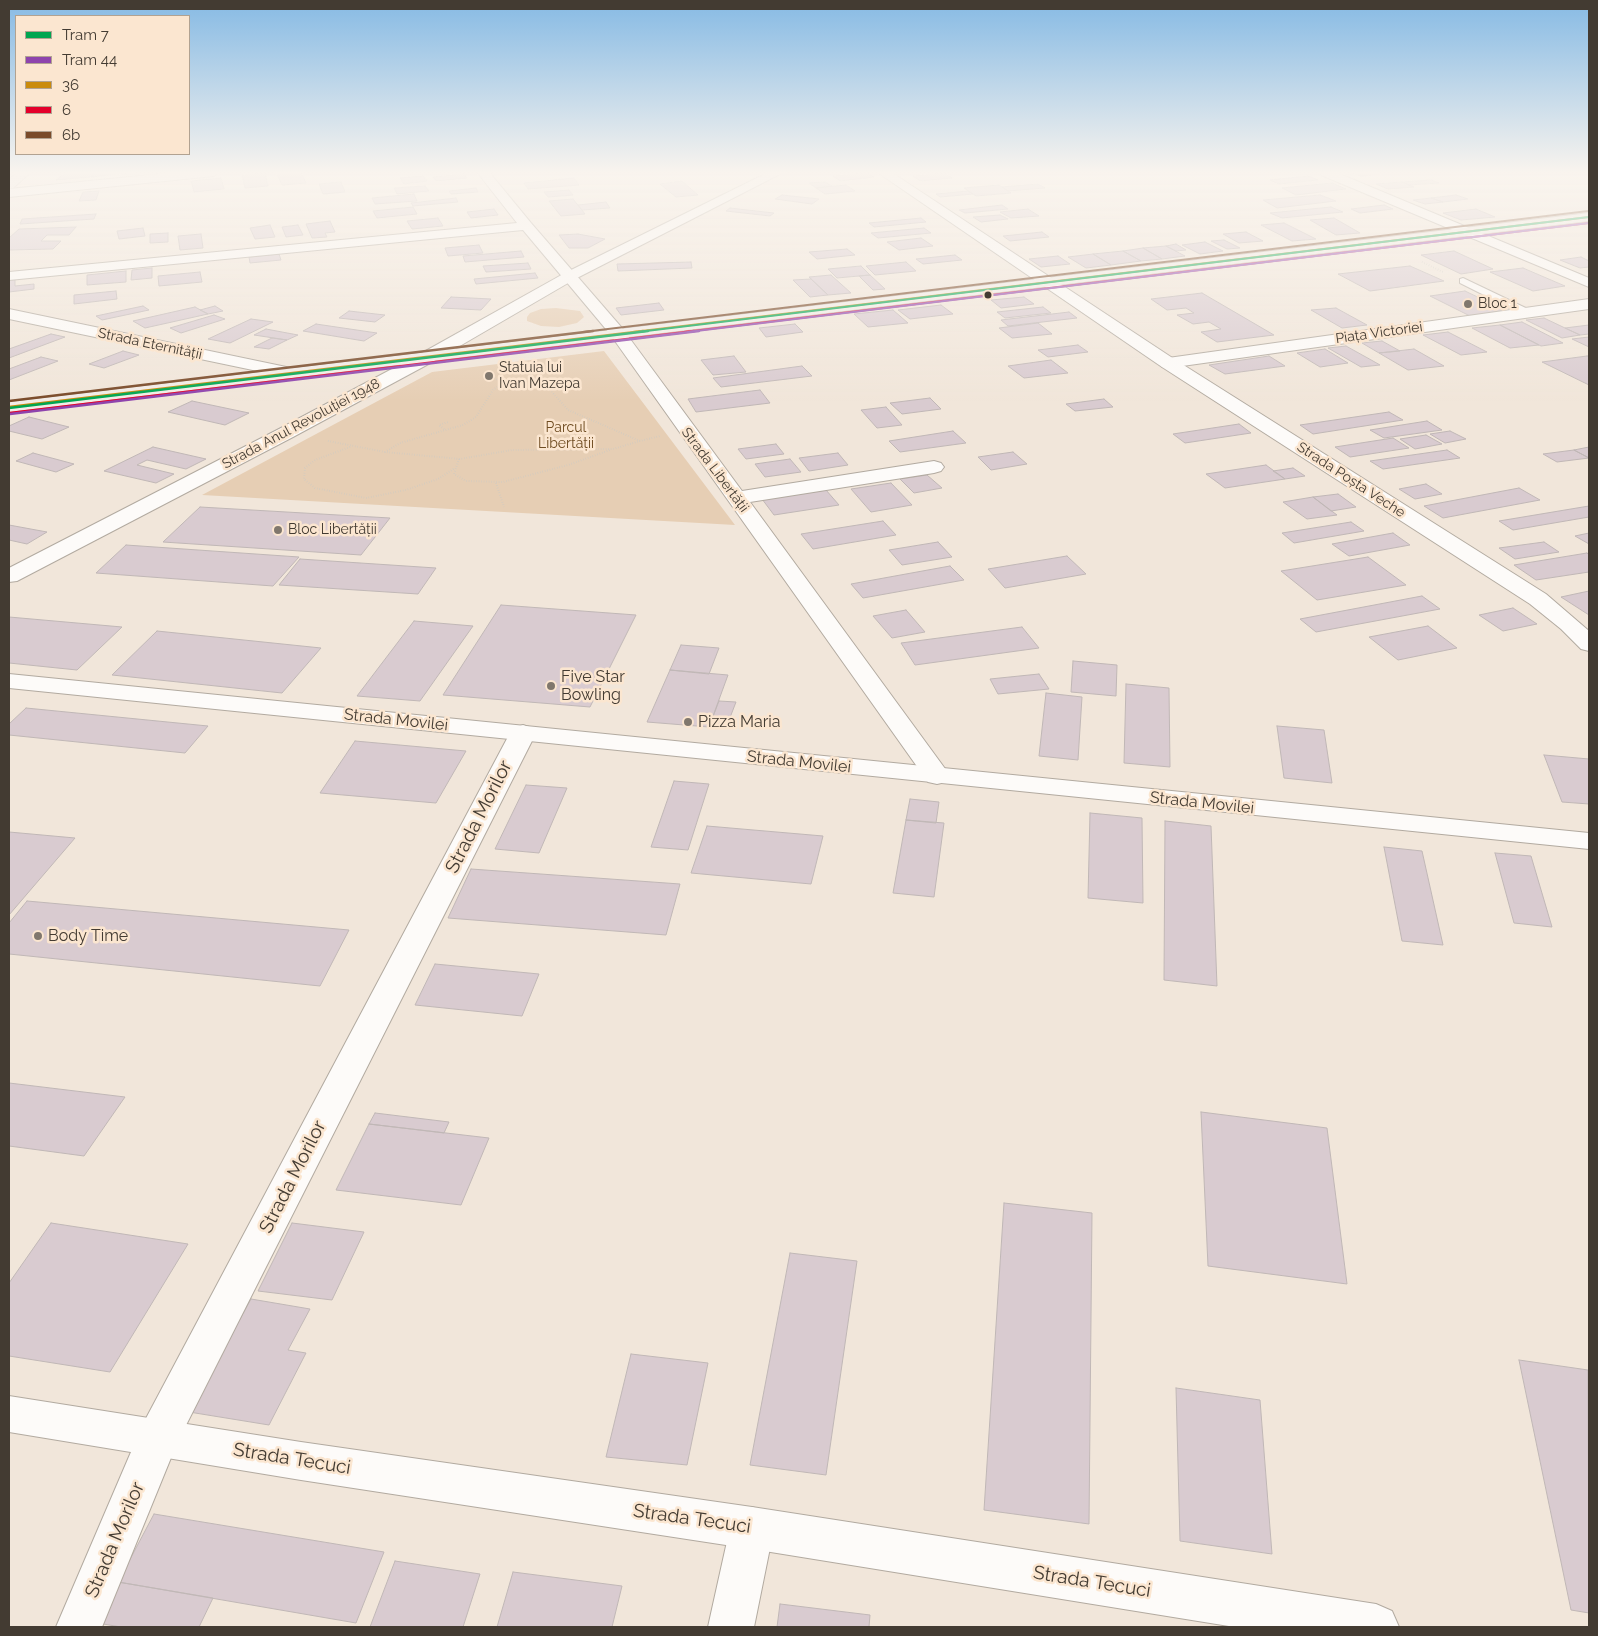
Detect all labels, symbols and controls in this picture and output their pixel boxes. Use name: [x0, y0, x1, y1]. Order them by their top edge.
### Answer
legend: [15, 15, 190, 155]
text: Tram 7: [62, 26, 109, 44]
text: Tram 44: [62, 51, 117, 69]
text: 36: [62, 76, 79, 94]
text: 6: [62, 101, 71, 119]
text: 6b: [62, 126, 80, 144]
unlabelled marker: [983, 290, 993, 300]
place label: Bloc 1: [1478, 296, 1517, 312]
marker: Bloc 1: [1462, 298, 1474, 310]
street label: Piața Victoriei: [1334, 319, 1424, 347]
street label: Strada Eternității: [96, 325, 204, 363]
place label: Statuia lui Ivan Mazepa: [499, 360, 580, 392]
marker: Statuia lui Ivan Mazepa: [483, 370, 495, 382]
street label: Strada Anul Revoluției 1948: [219, 375, 383, 473]
park label: Parcul Libertății: [538, 420, 594, 452]
street label: Strada Libertății: [678, 424, 752, 516]
street label: Strada Poșta Veche: [1294, 439, 1408, 521]
place label: Bloc Libertății: [288, 522, 377, 538]
marker: Bloc Libertății: [272, 524, 284, 536]
place label: Five Star Bowling: [561, 667, 625, 705]
marker: Five Star Bowling: [545, 680, 557, 692]
street label: Strada Movilei: [343, 705, 449, 735]
place label: Pizza Maria: [698, 712, 780, 732]
marker: Pizza Maria: [682, 716, 694, 728]
street label: Strada Movilei: [746, 747, 852, 777]
street label: Strada Morilor: [441, 757, 517, 877]
street label: Strada Movilei: [1149, 788, 1255, 818]
place label: Body Time: [48, 926, 128, 946]
marker: Body Time: [32, 930, 44, 942]
street label: Strada Morilor: [255, 1117, 331, 1237]
street label: Strada Tecuci: [232, 1438, 352, 1480]
street label: Strada Morilor: [80, 1479, 150, 1601]
street label: Strada Tecuci: [632, 1499, 752, 1539]
street label: Strada Tecuci: [1032, 1561, 1152, 1603]

